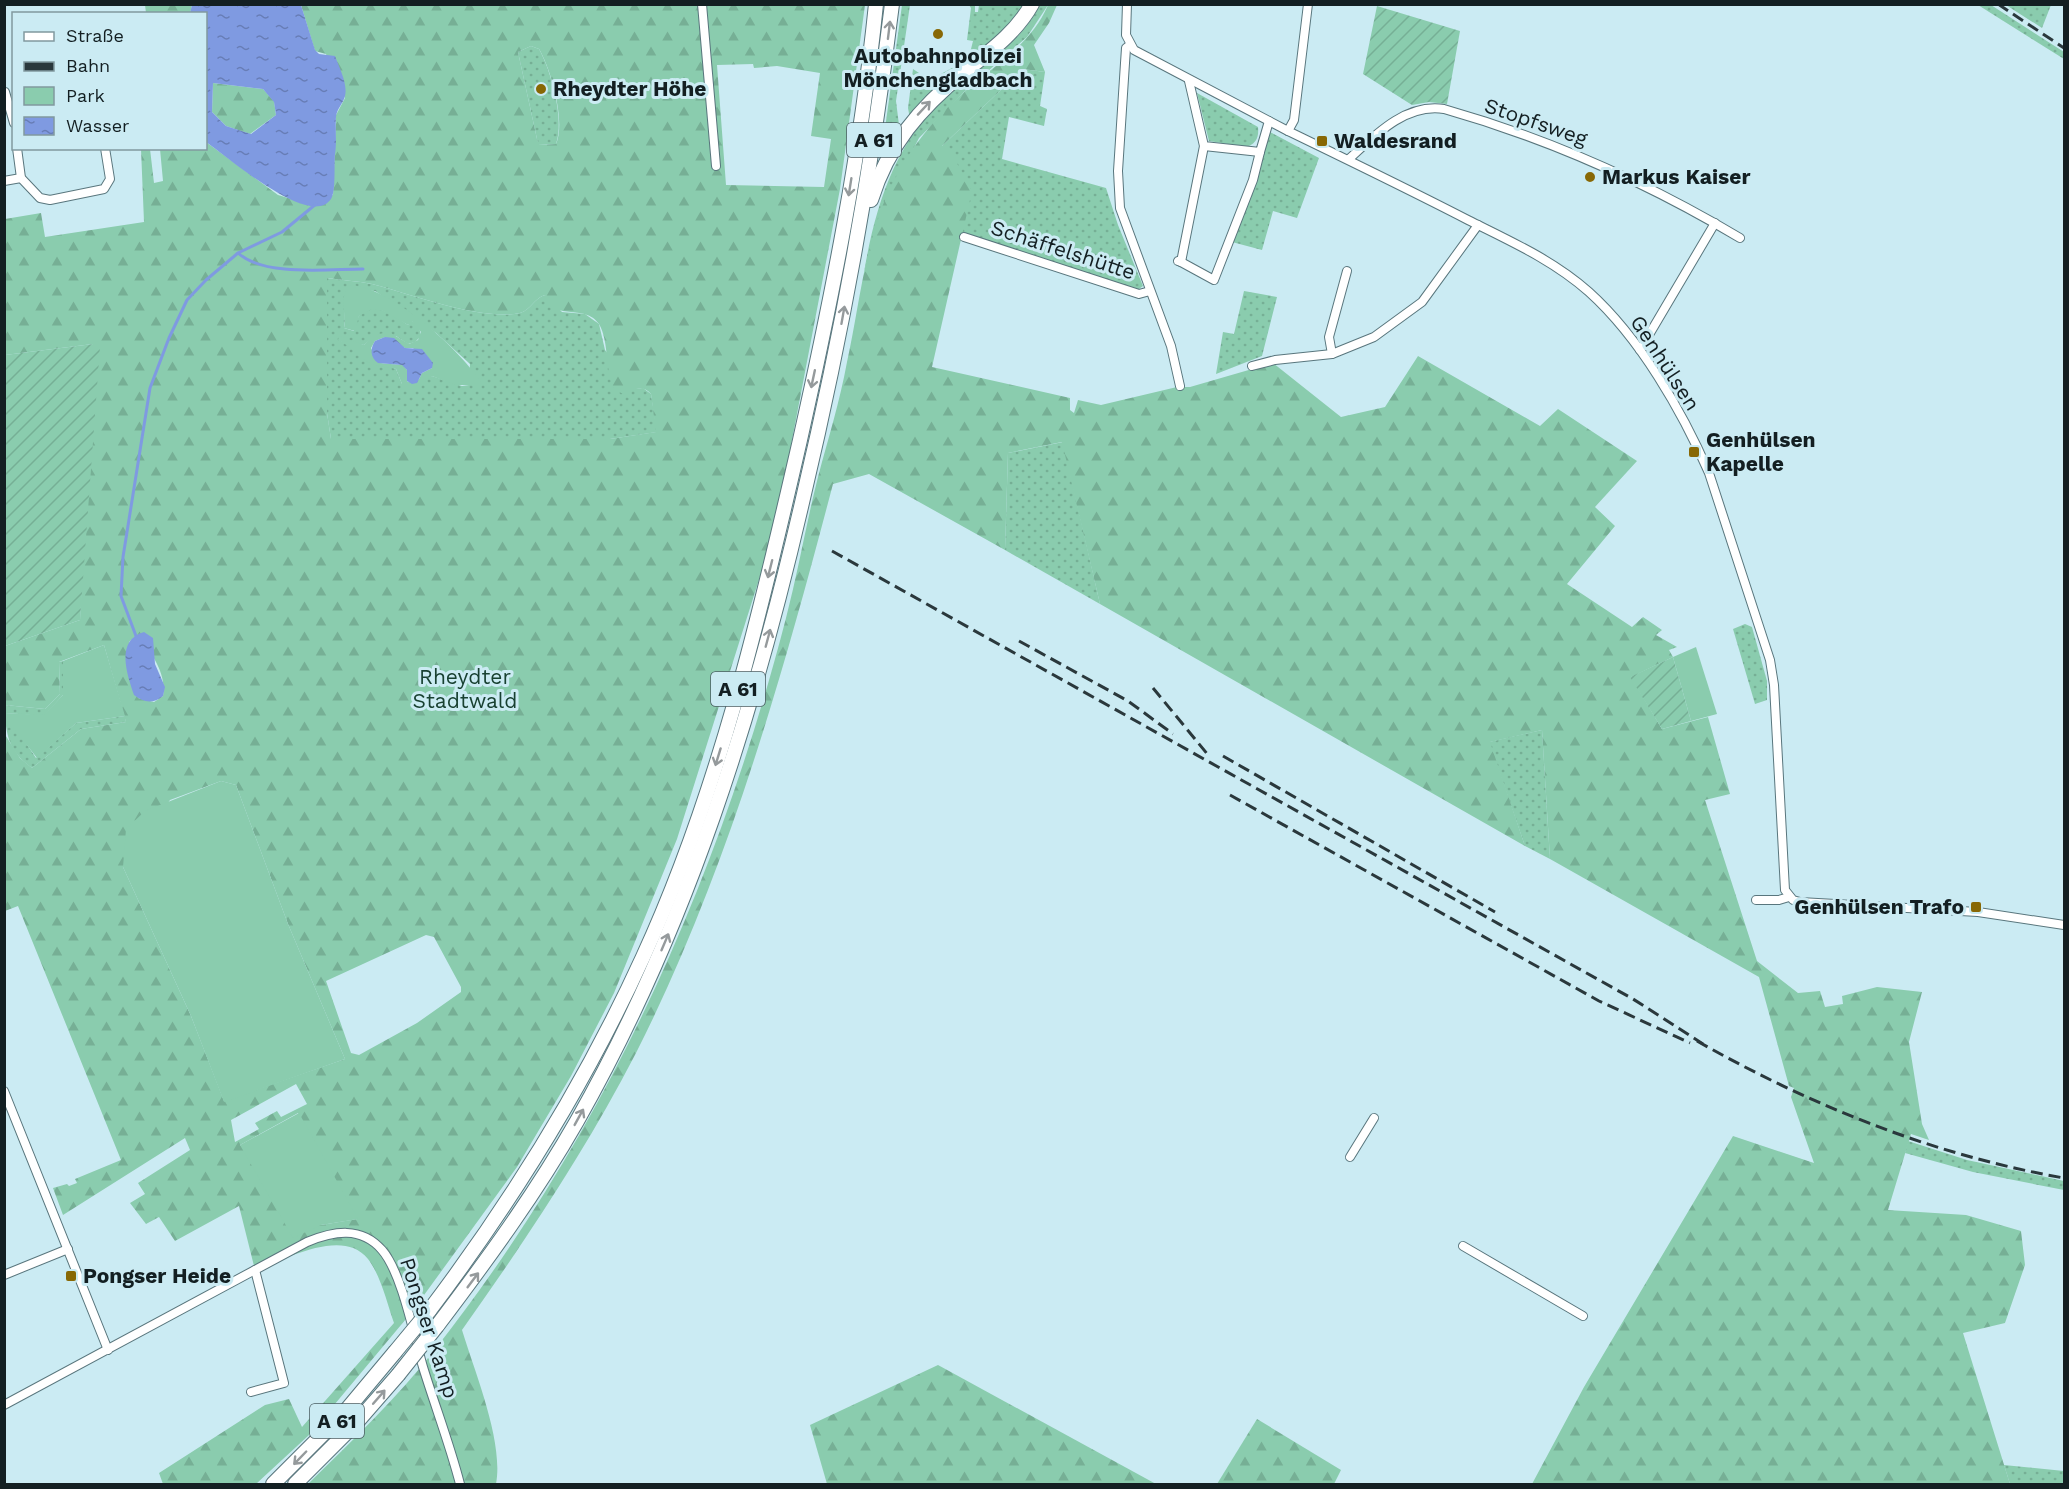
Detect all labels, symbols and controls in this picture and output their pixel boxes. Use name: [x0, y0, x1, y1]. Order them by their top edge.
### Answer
legend: [12, 12, 207, 150]
one-way arrow: [884, 20, 895, 40]
text: Straße: [66, 25, 124, 46]
marker: Autobahnpolizei Mönchengladbach: [931, 27, 945, 41]
place label: Autobahnpolizei Mönchengladbach: [844, 43, 1032, 92]
text: Bahn: [66, 55, 110, 76]
place label: Rheydter Höhe: [553, 76, 706, 101]
marker: Rheydter Höhe: [534, 82, 548, 96]
text: Park: [66, 85, 105, 106]
street label: Stopfsweg: [1481, 92, 1592, 151]
one-way arrow: [917, 100, 931, 115]
text: Wasser: [66, 115, 129, 136]
road number: A 61: [847, 123, 901, 157]
place label: Waldesrand: [1334, 128, 1457, 153]
marker: Waldesrand: [1315, 134, 1329, 148]
place label: Markus Kaiser: [1602, 164, 1750, 189]
marker: Markus Kaiser: [1583, 170, 1597, 184]
one-way arrow: [844, 177, 855, 196]
street label: Schäffelshütte: [988, 214, 1138, 285]
one-way arrow: [838, 306, 849, 326]
street label: Genhülsen: [1625, 310, 1706, 415]
one-way arrow: [807, 369, 819, 388]
place label: Genhülsen Kapelle: [1706, 427, 1816, 476]
marker: Genhülsen Kapelle: [1687, 445, 1701, 459]
one-way arrow: [763, 559, 775, 578]
one-way arrow: [763, 629, 774, 648]
park label: Rheydter Stadtwald: [413, 664, 517, 713]
road number: A 61: [711, 672, 765, 706]
one-way arrow: [712, 747, 723, 766]
place label: Genhülsen Trafo: [1794, 894, 1964, 919]
marker: Genhülsen Trafo: [1969, 900, 1983, 914]
one-way arrow: [660, 933, 671, 951]
one-way arrow: [574, 1108, 585, 1126]
street label: Pongser Kamp: [395, 1254, 464, 1401]
place label: Pongser Heide: [83, 1263, 231, 1288]
marker: Pongser Heide: [64, 1269, 78, 1283]
one-way arrow: [466, 1272, 479, 1288]
one-way arrow: [372, 1390, 386, 1405]
road number: A 61: [310, 1404, 364, 1438]
one-way arrow: [292, 1451, 307, 1466]

